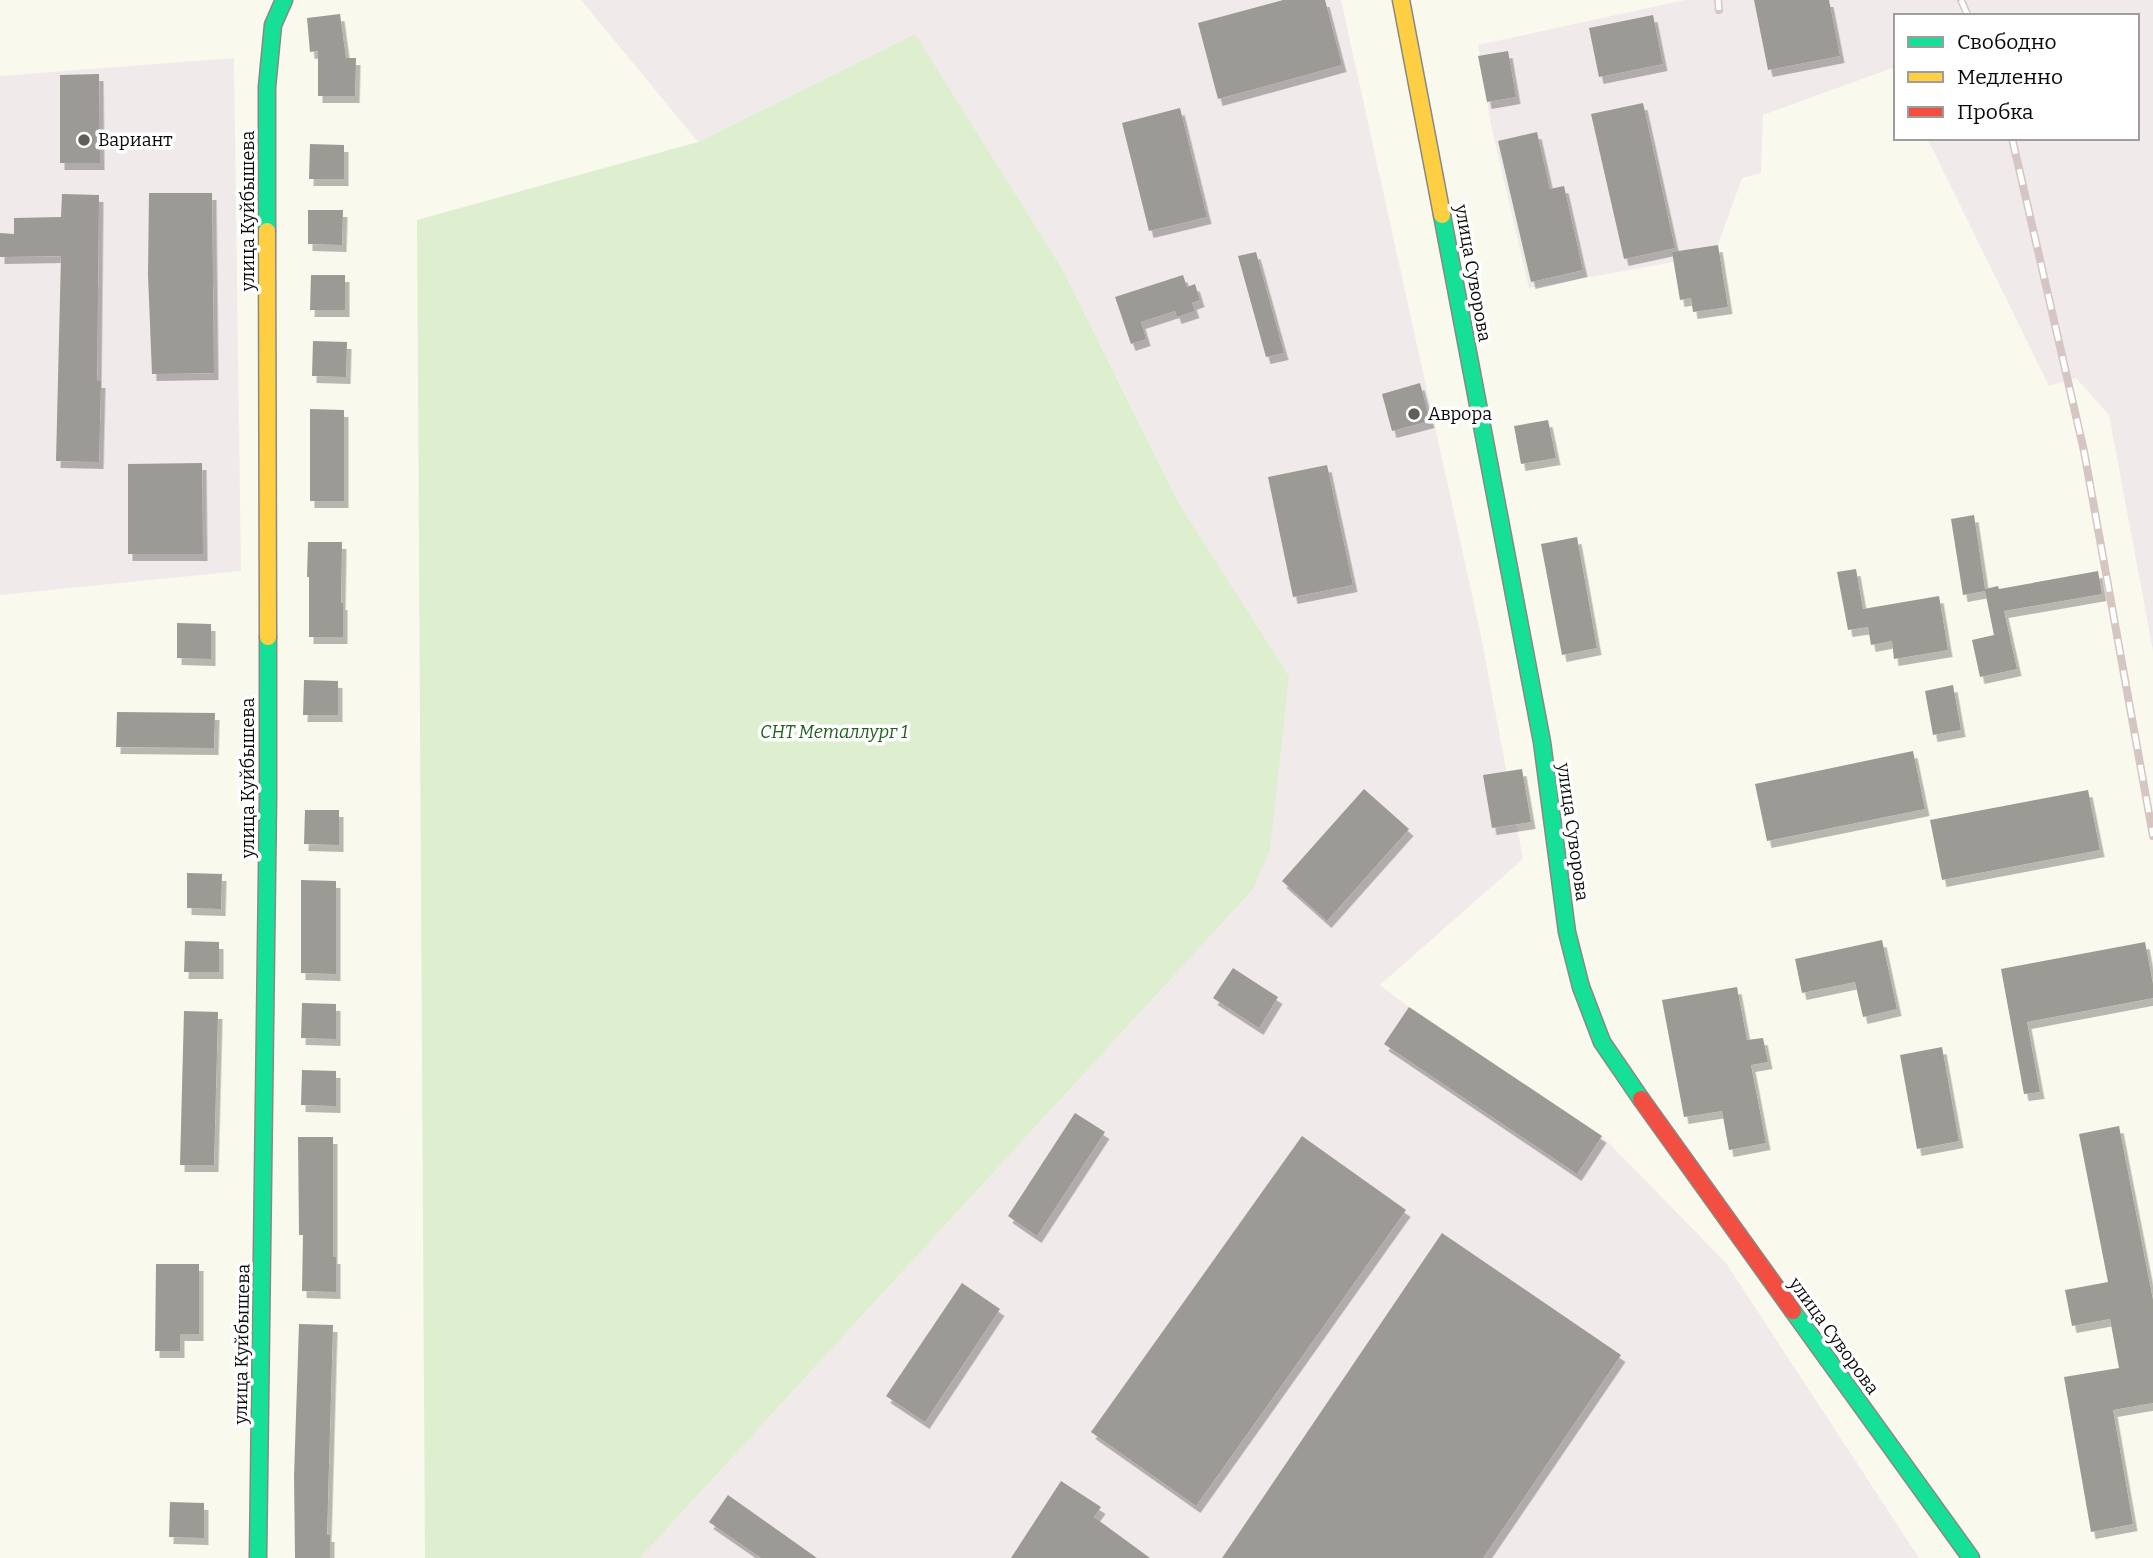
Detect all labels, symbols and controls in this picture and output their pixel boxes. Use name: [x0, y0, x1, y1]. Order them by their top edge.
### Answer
legend: [1894, 14, 2139, 140]
text: Свободно: [1957, 29, 2057, 55]
text: Медленно: [1957, 64, 2063, 90]
text: Пробка: [1957, 99, 2034, 125]
place label: Вариант: [98, 129, 173, 151]
street label: улица Куйбышева: [237, 131, 259, 292]
marker: Вариант: [76, 132, 92, 148]
street label: улица Суворова: [1450, 202, 1496, 343]
place label: Аврора: [1428, 403, 1492, 425]
marker: Аврора: [1406, 406, 1422, 422]
street label: улица Куйбышева: [237, 698, 259, 859]
park label: СНТ Металлург 1: [760, 721, 908, 743]
street label: улица Суворова: [1552, 761, 1594, 902]
street label: улица Куйбышева: [230, 1263, 254, 1425]
street label: улица Суворова: [1784, 1273, 1884, 1399]

